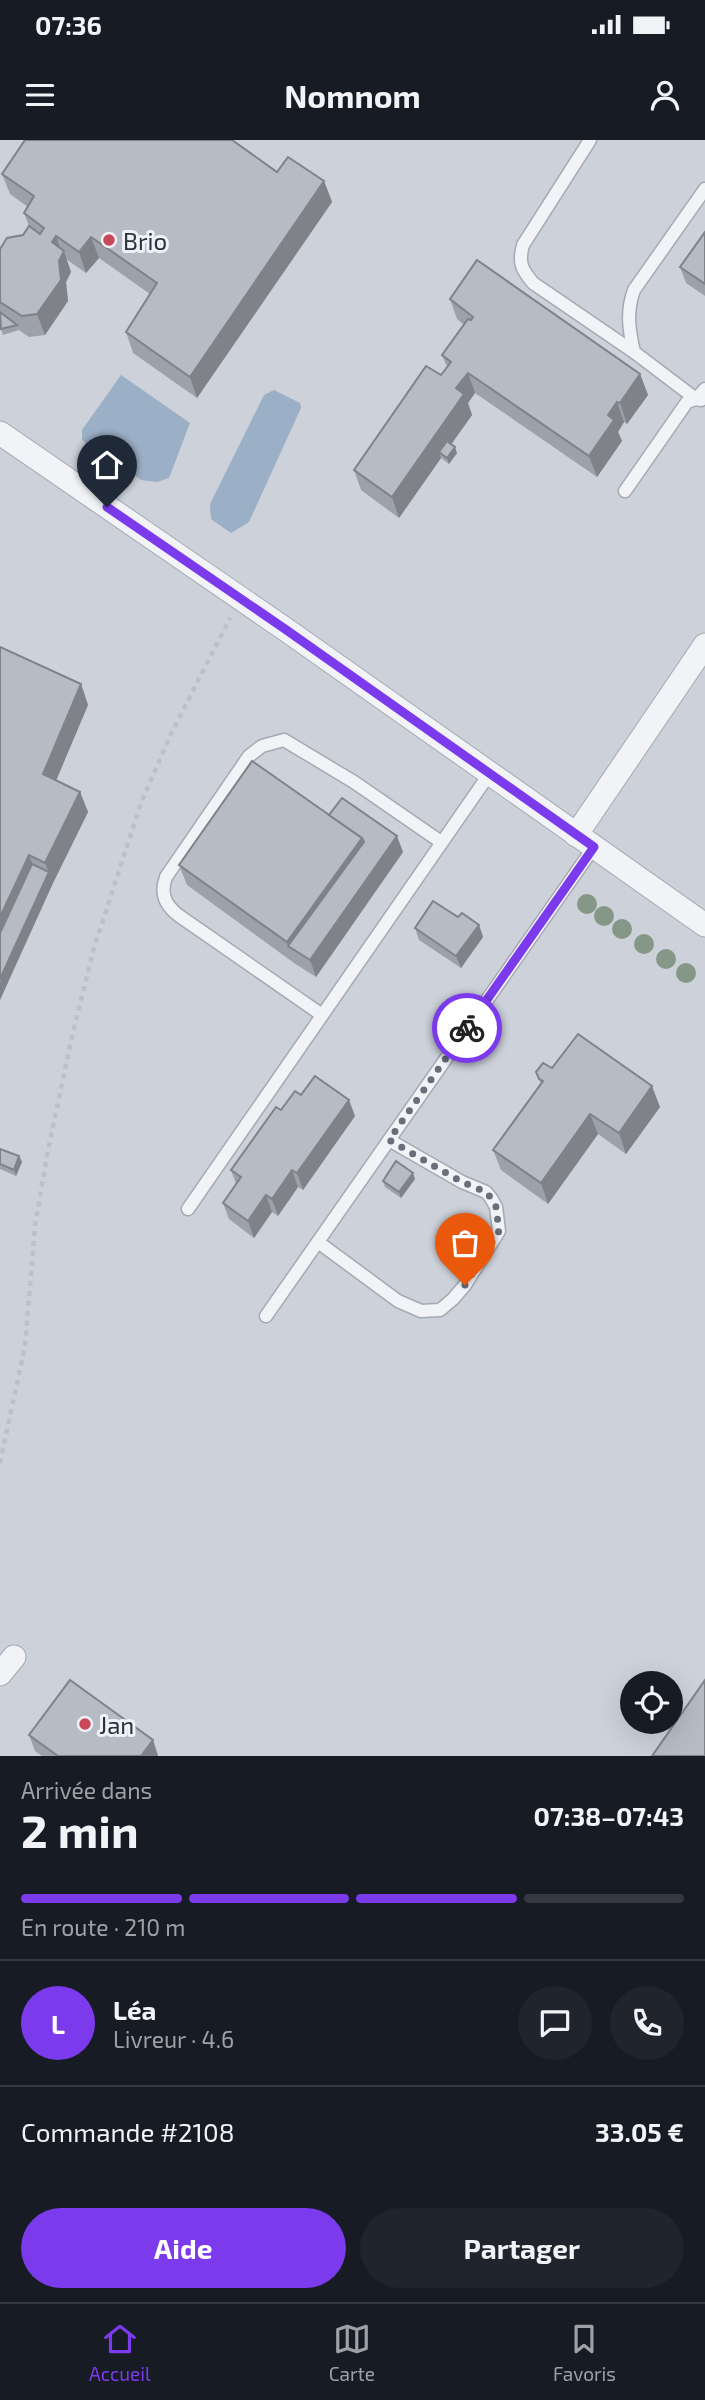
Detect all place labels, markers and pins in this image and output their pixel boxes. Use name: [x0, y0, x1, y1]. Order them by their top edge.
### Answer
place label: Brio: [123, 226, 167, 255]
marker: Brio: [101, 232, 117, 248]
pin: [77, 435, 137, 507]
pin: [435, 1213, 495, 1285]
place label: Jan: [99, 1710, 134, 1739]
marker: Jan: [77, 1716, 93, 1732]

